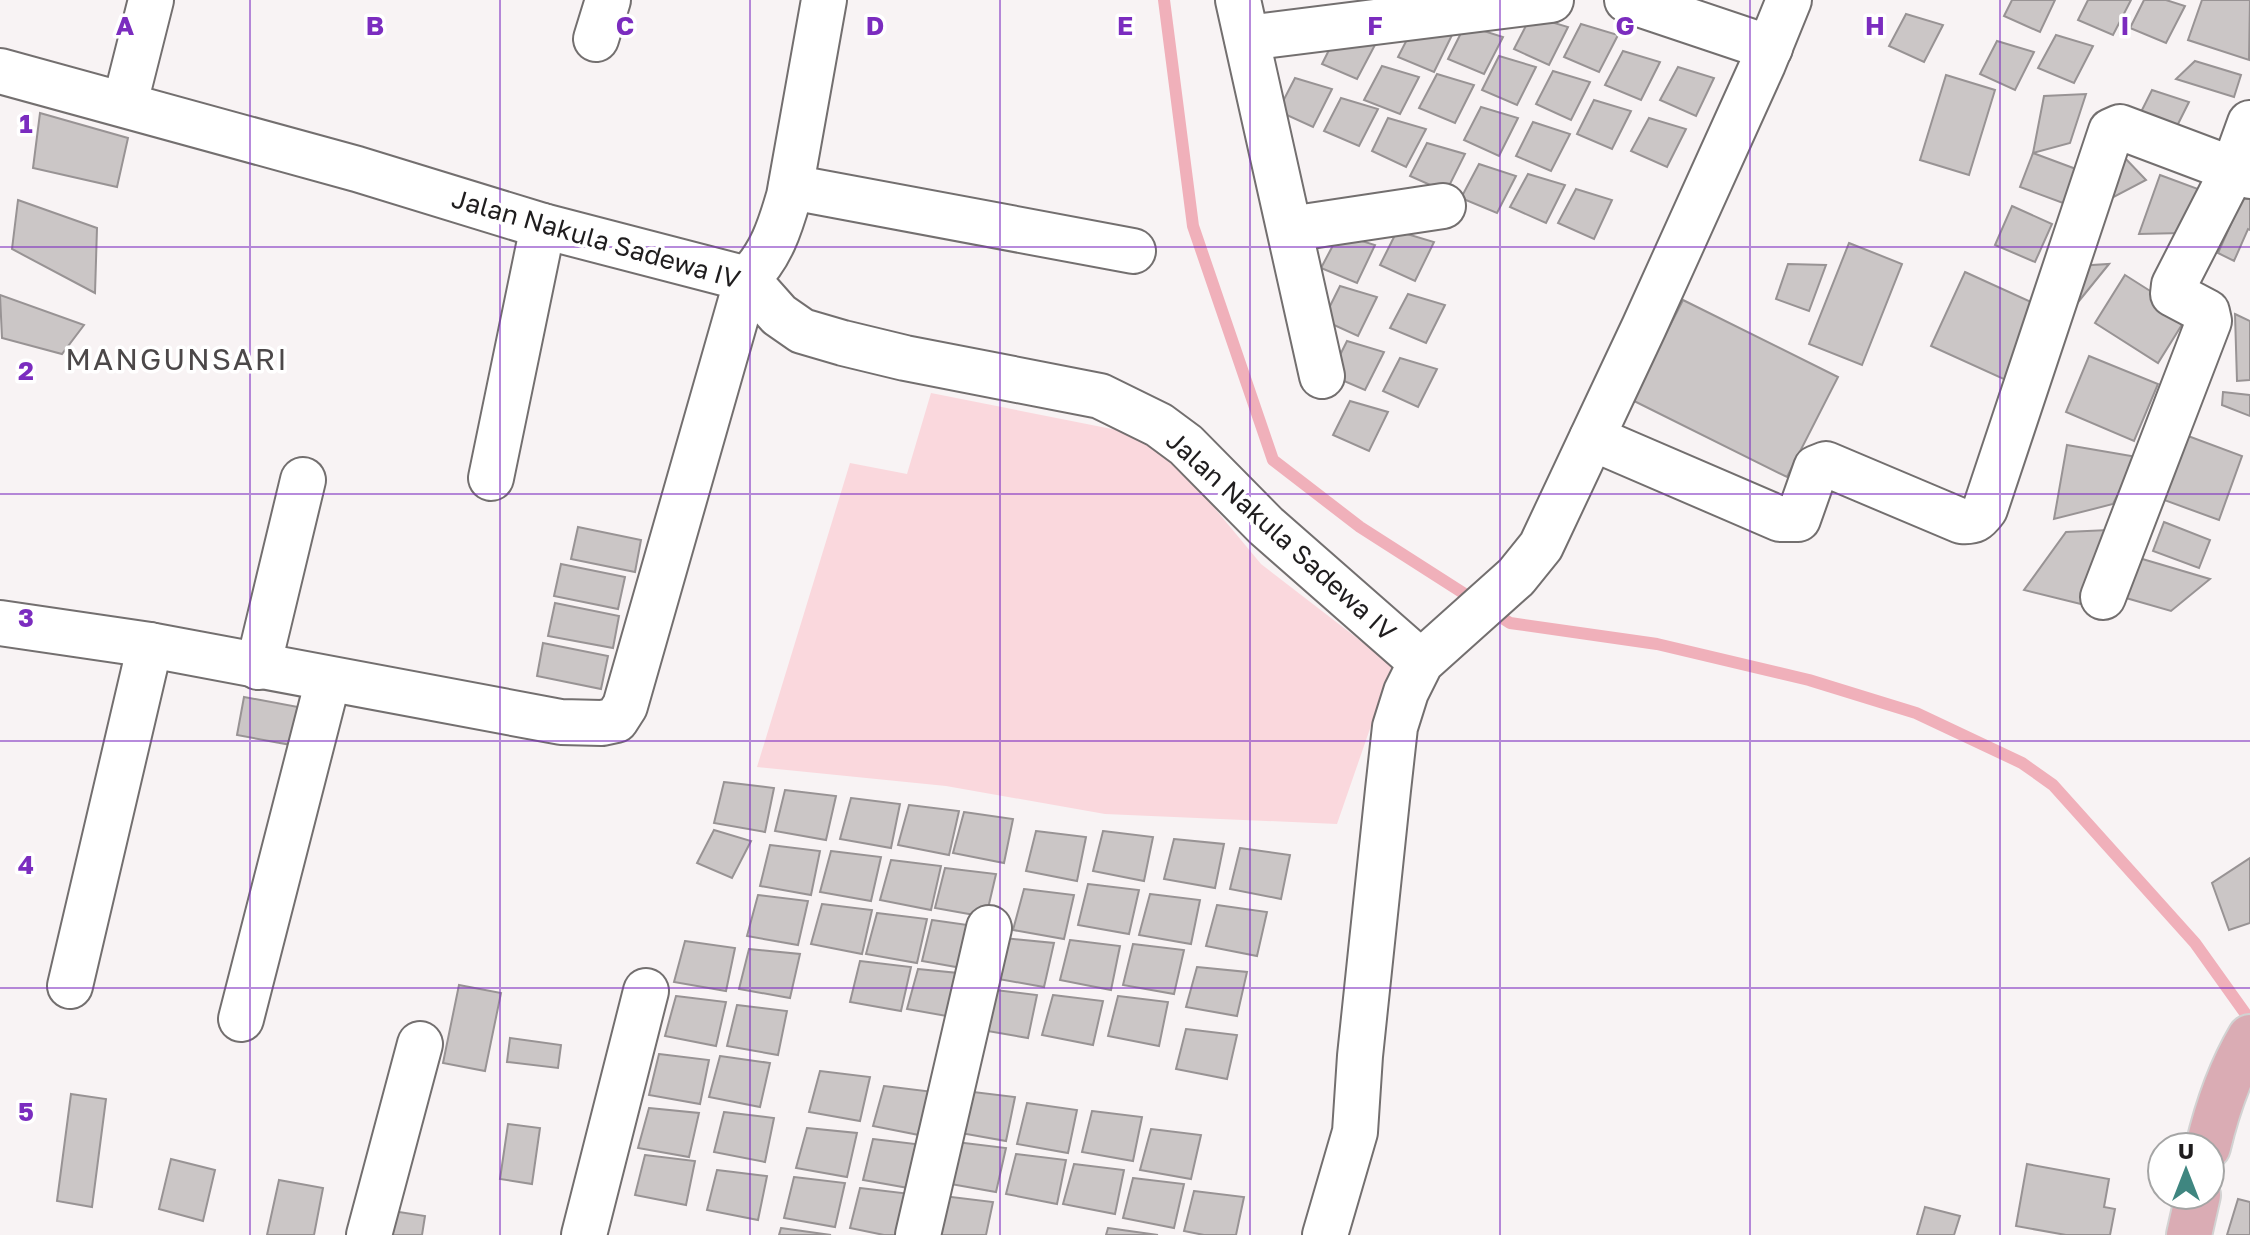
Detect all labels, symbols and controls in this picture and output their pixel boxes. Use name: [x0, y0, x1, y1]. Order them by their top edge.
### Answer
text: A: [116, 10, 135, 41]
text: B: [366, 10, 384, 41]
text: C: [616, 10, 634, 41]
text: D: [866, 10, 884, 41]
text: E: [1117, 10, 1133, 41]
text: F: [1367, 10, 1383, 41]
text: G: [1615, 10, 1635, 41]
text: H: [1865, 10, 1885, 41]
text: I: [2121, 10, 2129, 41]
text: 1: [19, 108, 33, 139]
street label: Jalan Nakula Sadewa IV: [448, 182, 744, 295]
district label: MANGUNSARI: [65, 341, 289, 377]
text: 2: [18, 355, 34, 386]
street label: Jalan Nakula Sadewa IV: [1160, 424, 1403, 647]
text: 3: [18, 602, 34, 633]
text: 4: [18, 849, 34, 880]
text: 5: [18, 1096, 34, 1127]
north arrow: [2146, 1131, 2226, 1211]
text: U: [2178, 1137, 2194, 1164]

